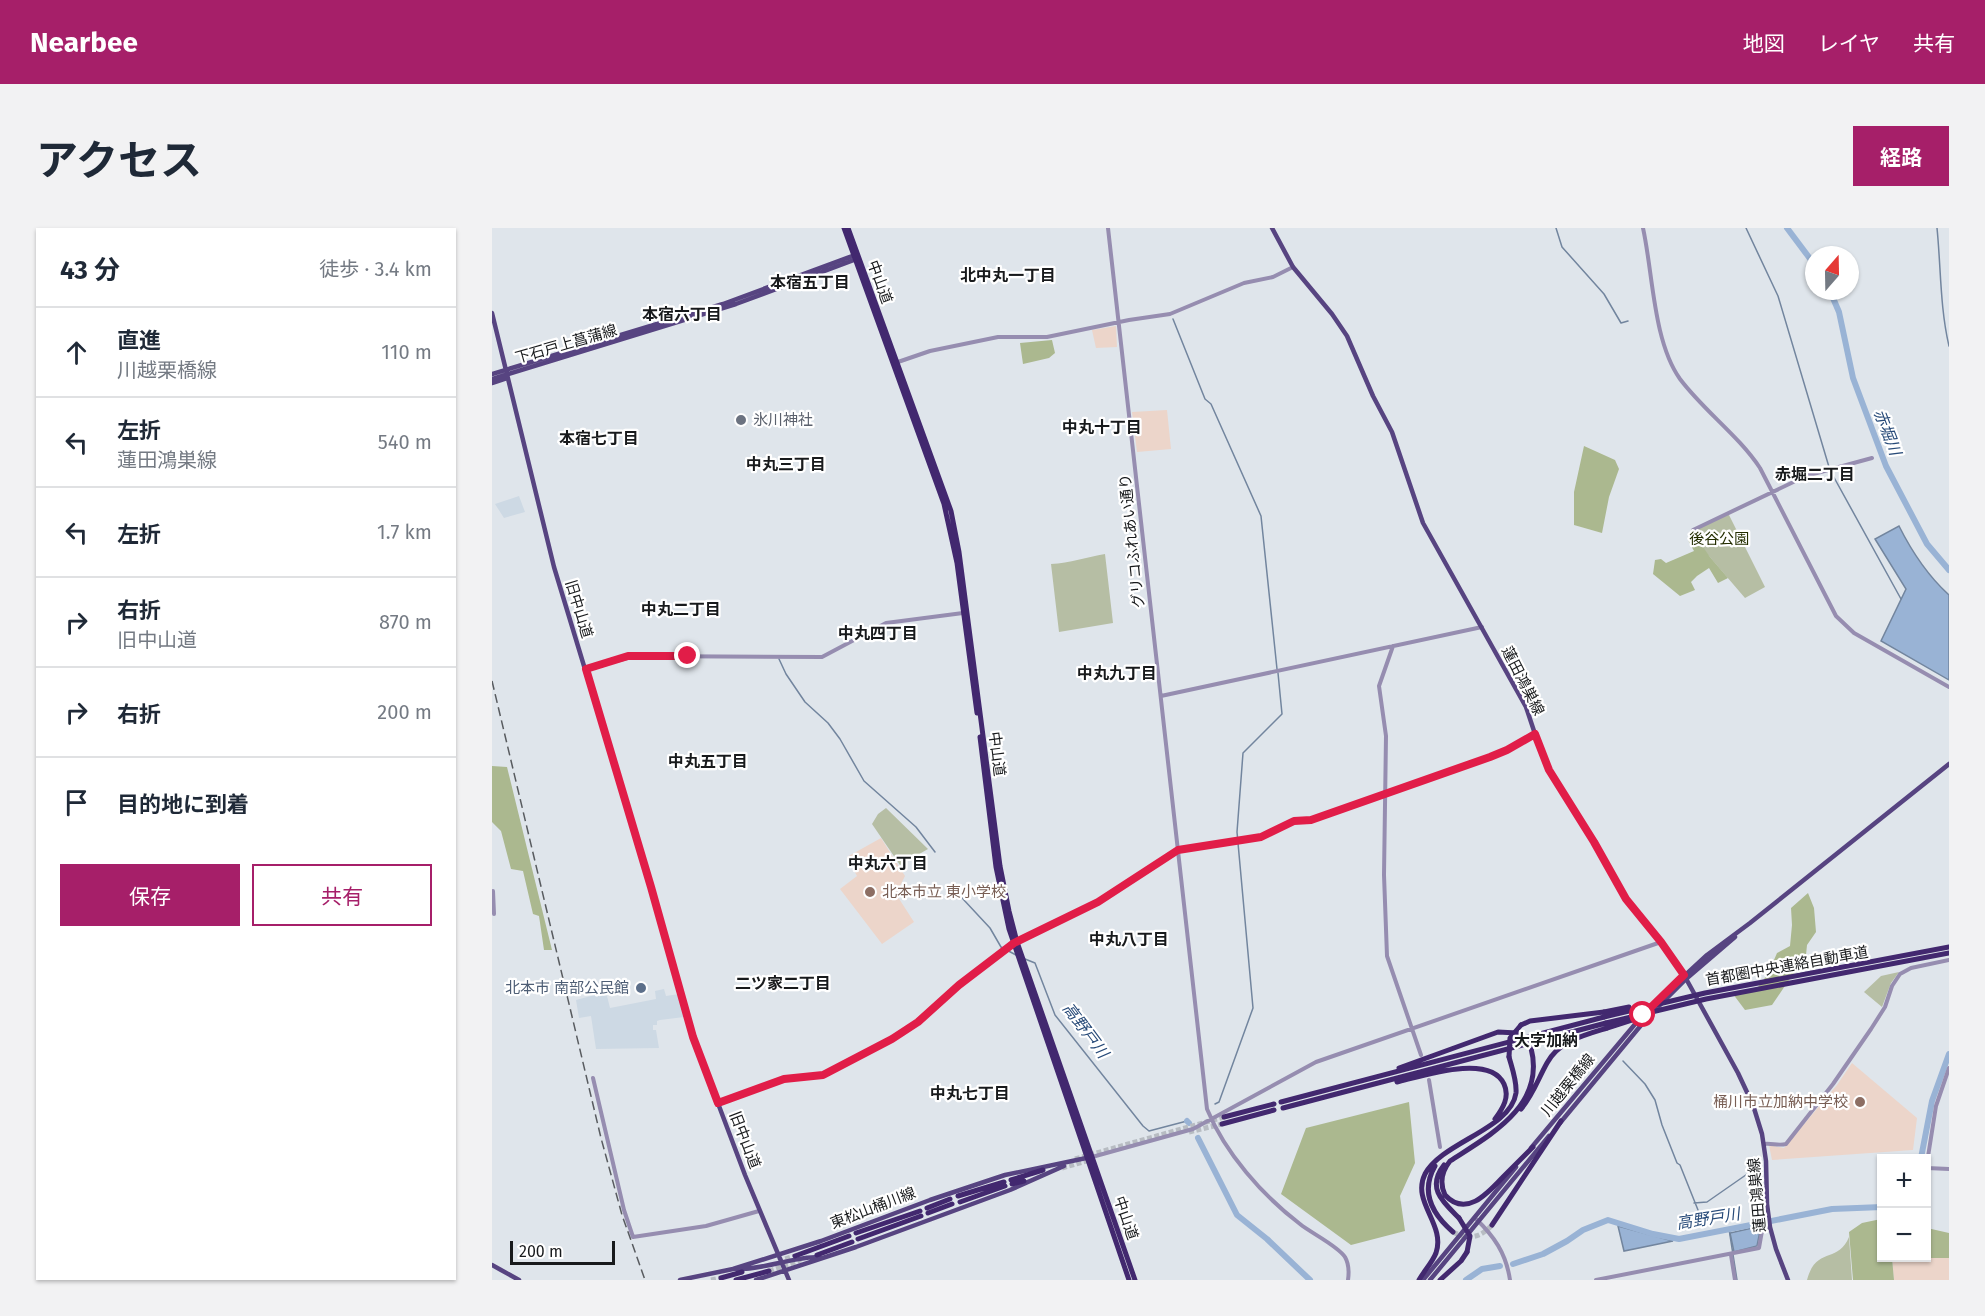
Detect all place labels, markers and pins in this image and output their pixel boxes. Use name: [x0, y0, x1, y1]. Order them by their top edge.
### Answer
place label: 氷川神社: [753, 411, 813, 429]
marker: 氷川神社: [734, 413, 748, 427]
place label: 北本市立 東小学校: [882, 883, 1006, 901]
marker: 北本市立 東小学校: [863, 885, 877, 899]
place label: 北本市 南部公民館: [505, 979, 629, 997]
marker: 北本市 南部公民館: [634, 981, 648, 995]
place label: 桶川市立加納中学校: [1713, 1093, 1848, 1111]
marker: 桶川市立加納中学校: [1853, 1095, 1867, 1109]

